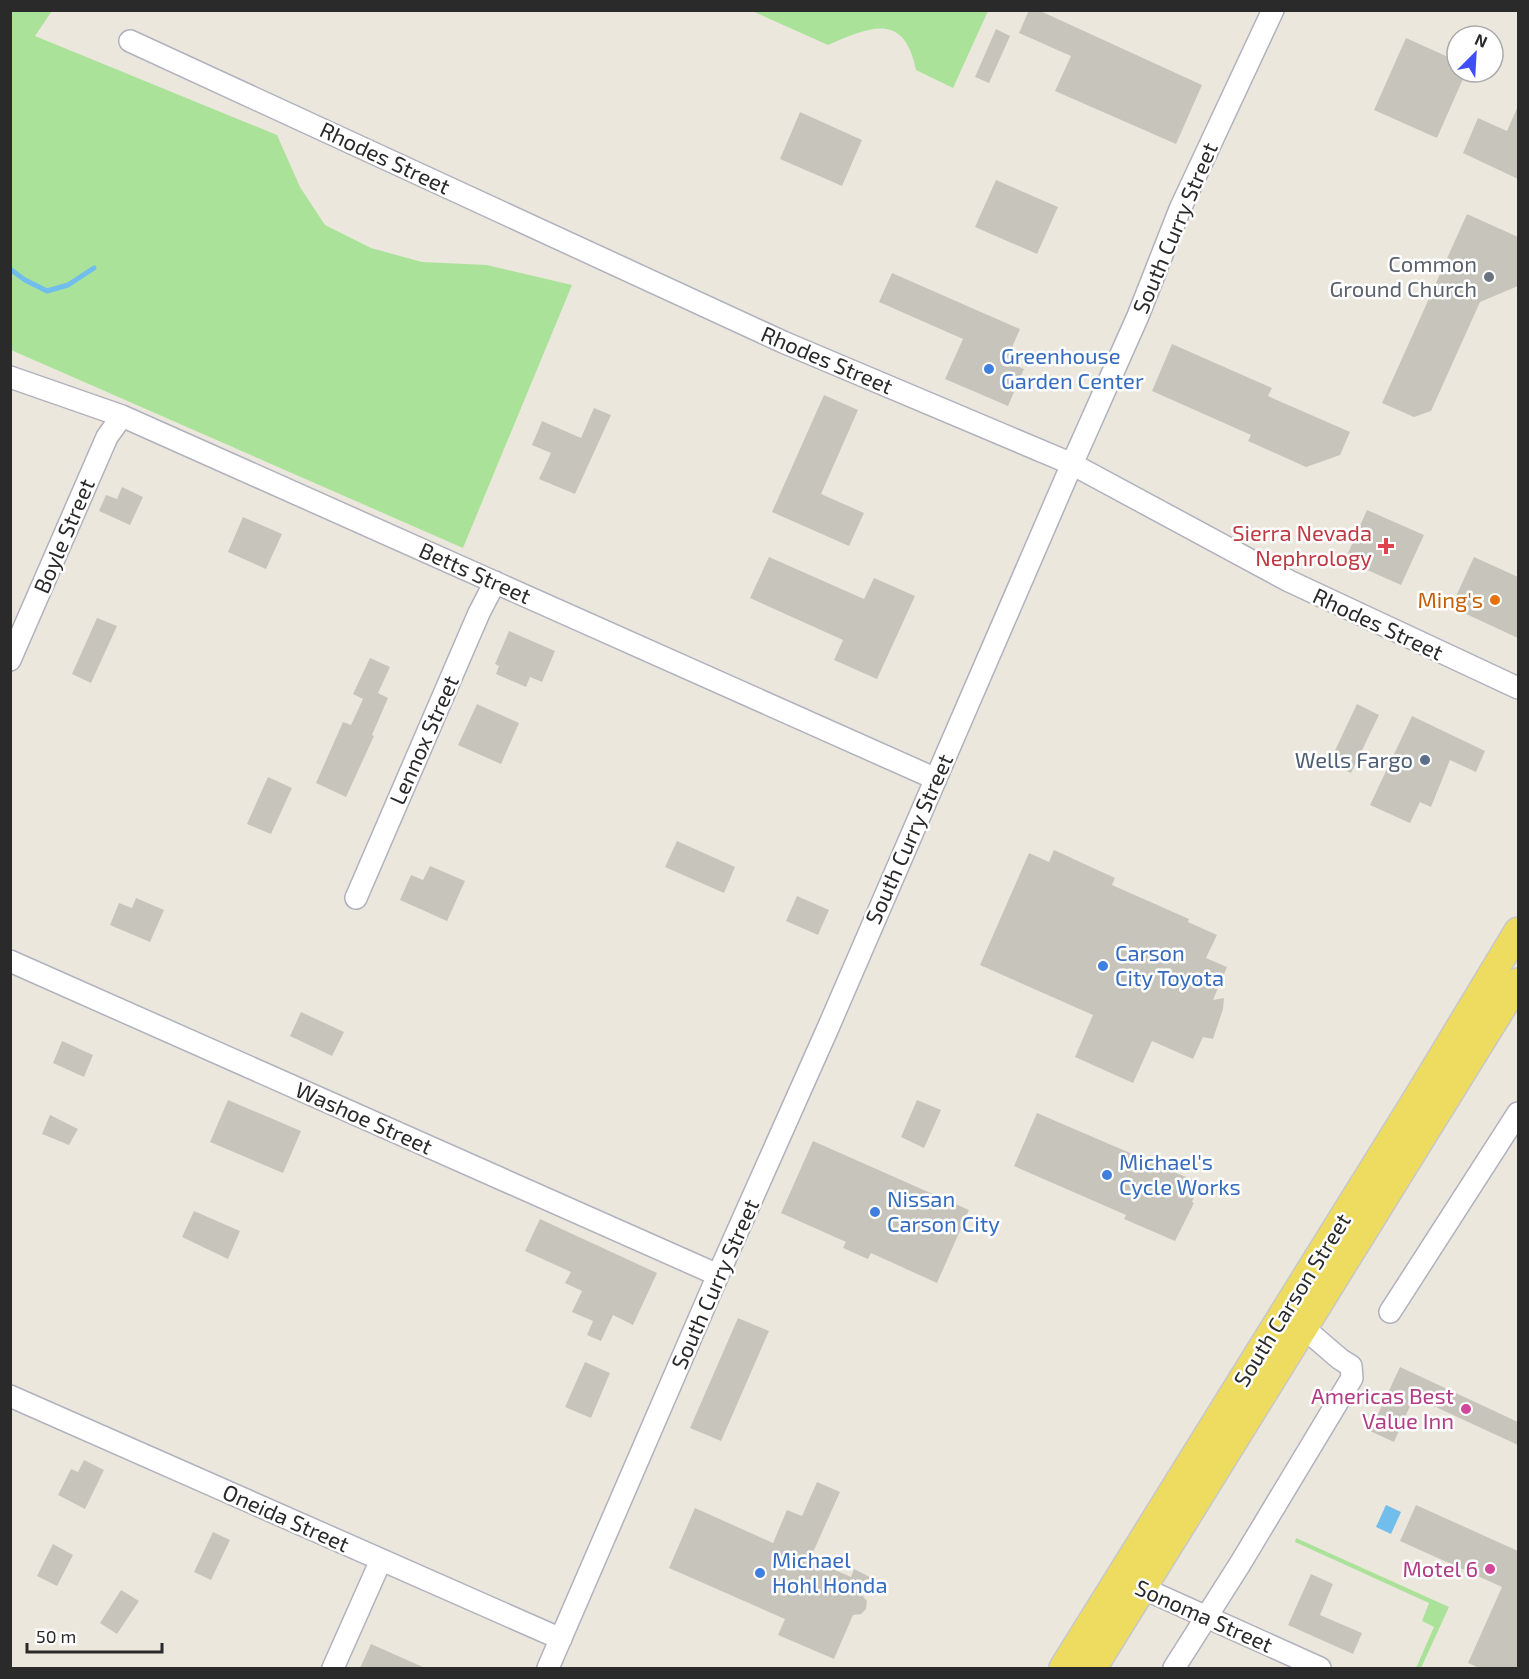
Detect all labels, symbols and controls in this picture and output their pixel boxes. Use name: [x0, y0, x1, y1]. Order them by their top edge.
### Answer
north arrow: [1445, 24, 1505, 84]
text: N: [1472, 29, 1490, 51]
street label: Rhodes Street: [316, 116, 455, 199]
street label: South Curry Street: [1126, 138, 1222, 317]
place label: Common Ground Church: [1329, 250, 1477, 301]
marker: Common Ground Church: [1482, 270, 1496, 284]
street label: Rhodes Street: [758, 320, 897, 398]
place label: Greenhouse Garden Center: [1001, 342, 1144, 393]
marker: Greenhouse Garden Center: [982, 362, 996, 376]
street label: Boyle Street: [27, 474, 99, 597]
place label: Sierra Nevada Nephrology: [1232, 519, 1372, 570]
street label: Betts Street: [416, 536, 535, 608]
marker: Sierra Nevada Nephrology: [1377, 537, 1395, 555]
street label: Rhodes Street: [1309, 582, 1448, 665]
place label: Ming's: [1417, 586, 1483, 612]
marker: Ming's: [1488, 593, 1502, 607]
street label: Lennox Street: [383, 671, 463, 808]
place label: Wells Fargo: [1295, 746, 1413, 772]
street label: South Curry Street: [859, 750, 957, 928]
marker: Wells Fargo: [1418, 753, 1432, 767]
place label: Carson City Toyota: [1115, 939, 1224, 990]
marker: Carson City Toyota: [1096, 959, 1110, 973]
street label: Washoe Street: [292, 1075, 437, 1159]
place label: Michael's Cycle Works: [1119, 1148, 1241, 1199]
marker: Michael's Cycle Works: [1100, 1168, 1114, 1182]
place label: Nissan Carson City: [887, 1185, 1000, 1236]
street label: South Curry Street: [665, 1195, 763, 1373]
marker: Nissan Carson City: [868, 1205, 882, 1219]
street label: South Carson Street: [1227, 1208, 1355, 1391]
place label: Americas Best Value Inn: [1311, 1382, 1454, 1433]
marker: Americas Best Value Inn: [1459, 1402, 1473, 1416]
street label: Oneida Street: [219, 1478, 354, 1557]
place label: Michael Hohl Honda: [772, 1546, 888, 1597]
place label: Motel 6: [1403, 1555, 1478, 1581]
marker: Motel 6: [1483, 1562, 1497, 1576]
marker: Michael Hohl Honda: [753, 1566, 767, 1580]
street label: Sonoma Street: [1132, 1573, 1277, 1657]
scale bar: [27, 1616, 162, 1654]
text: 50 m: [36, 1625, 76, 1647]

